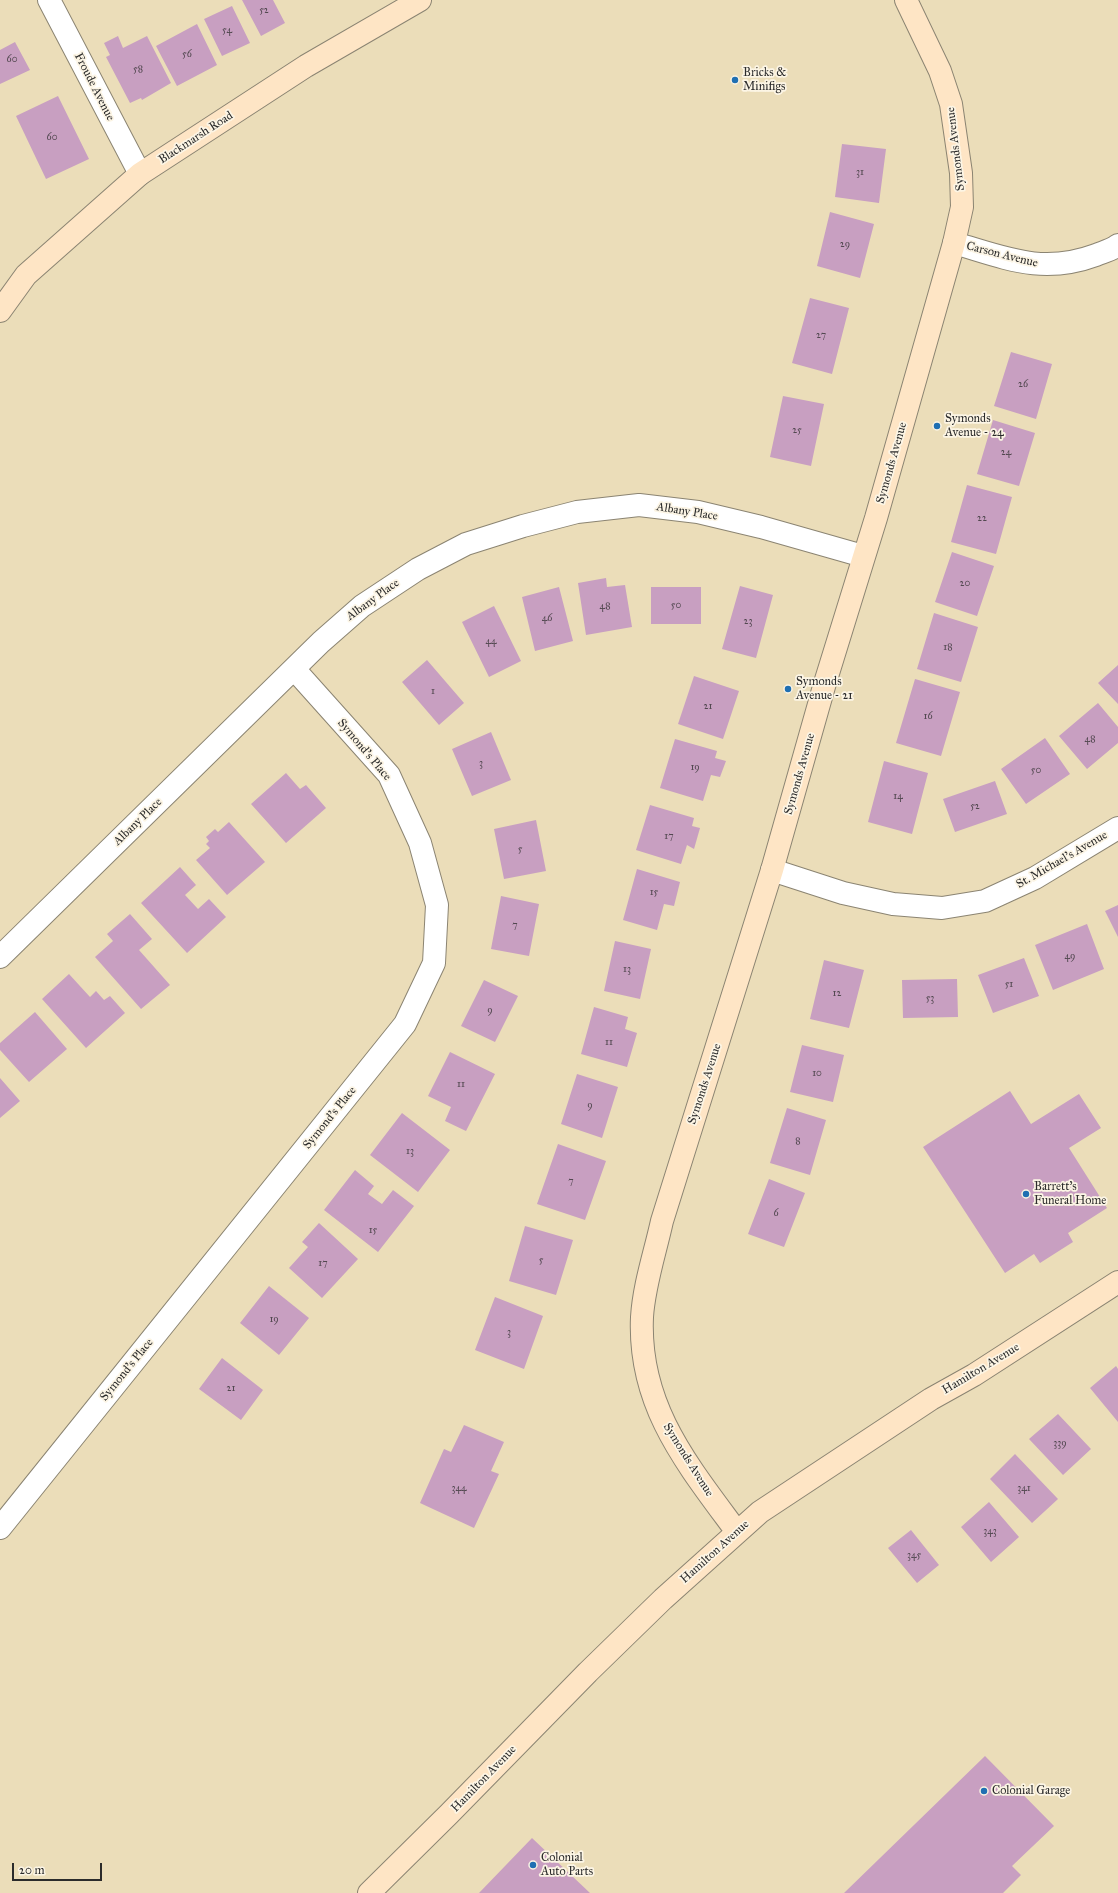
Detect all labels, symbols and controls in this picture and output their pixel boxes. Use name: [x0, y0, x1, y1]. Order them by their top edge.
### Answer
house number: 52: [259, 5, 269, 17]
house number: 54: [222, 25, 232, 37]
house number: 56: [182, 49, 192, 61]
street label: Froude Avenue: [71, 51, 117, 123]
house number: 60: [7, 54, 17, 66]
house number: 58: [133, 64, 143, 76]
place label: Bricks & Minifigs: [743, 66, 786, 94]
marker: Bricks & Minifigs: [730, 75, 740, 85]
street label: Symonds Avenue: [944, 106, 968, 192]
street label: Blackmarsh Road: [156, 109, 236, 167]
house number: 60: [47, 132, 57, 144]
house number: 31: [856, 167, 864, 179]
house number: 29: [840, 239, 850, 251]
street label: Carson Avenue: [965, 239, 1039, 271]
house number: 27: [816, 330, 826, 342]
house number: 26: [1018, 379, 1028, 391]
place label: Symonds Avenue - 24: [945, 412, 1004, 440]
street label: Symonds Avenue: [873, 421, 911, 505]
marker: Symonds Avenue - 24: [932, 421, 942, 431]
house number: 25: [792, 425, 802, 437]
house number: 24: [1001, 447, 1011, 459]
street label: Albany Place: [655, 500, 719, 524]
house number: 22: [977, 513, 987, 525]
street label: Albany Place: [344, 576, 402, 624]
house number: 20: [960, 578, 970, 590]
house number: 50: [671, 600, 681, 612]
house number: 48: [600, 601, 610, 613]
house number: 46: [542, 613, 552, 625]
house number: 23: [744, 616, 752, 628]
house number: 44: [485, 636, 497, 648]
house number: 18: [943, 642, 953, 654]
place label: Symonds Avenue - 21: [796, 675, 853, 703]
marker: Symonds Avenue - 21: [783, 684, 793, 694]
house number: 1: [431, 686, 435, 698]
house number: 21: [704, 701, 712, 713]
house number: 16: [923, 711, 933, 723]
street label: Symond's Place: [334, 716, 394, 784]
street label: Symonds Avenue: [781, 732, 819, 816]
house number: 48: [1085, 734, 1095, 746]
house number: 3: [479, 758, 483, 770]
house number: 19: [690, 762, 700, 774]
house number: 50: [1031, 765, 1041, 777]
house number: 14: [893, 791, 903, 803]
street label: Albany Place: [111, 795, 165, 849]
house number: 52: [970, 801, 980, 813]
street label: St. Michael's Avenue: [1014, 828, 1110, 892]
house number: 17: [664, 831, 674, 843]
house number: 5: [518, 844, 522, 856]
house number: 15: [650, 887, 658, 899]
house number: 7: [512, 920, 518, 932]
house number: 49: [1065, 951, 1075, 963]
house number: 13: [623, 964, 631, 976]
house number: 51: [1005, 979, 1013, 991]
house number: 12: [833, 988, 841, 1000]
house number: 53: [926, 993, 934, 1005]
house number: 9: [487, 1005, 493, 1017]
house number: 11: [605, 1037, 613, 1049]
street label: Symonds Avenue: [685, 1042, 725, 1126]
house number: 10: [812, 1068, 822, 1080]
house number: 11: [457, 1079, 465, 1091]
street label: Symond's Place: [300, 1084, 360, 1152]
house number: 9: [587, 1100, 593, 1112]
house number: 8: [795, 1136, 801, 1148]
house number: 13: [406, 1146, 414, 1158]
house number: 7: [568, 1176, 574, 1188]
place label: Barrett's Funeral Home: [1034, 1180, 1106, 1208]
marker: Barrett's Funeral Home: [1021, 1189, 1031, 1199]
house number: 6: [773, 1208, 779, 1220]
house number: 15: [369, 1225, 377, 1237]
house number: 5: [539, 1255, 543, 1267]
house number: 17: [318, 1258, 328, 1270]
house number: 19: [269, 1314, 279, 1326]
house number: 3: [507, 1327, 511, 1339]
street label: Symond's Place: [97, 1336, 157, 1404]
street label: Hamilton Avenue: [940, 1340, 1022, 1398]
house number: 21: [227, 1383, 235, 1395]
street label: Symonds Avenue: [660, 1421, 716, 1499]
house number: 339: [1053, 1438, 1067, 1450]
house number: 344: [451, 1483, 467, 1495]
house number: 341: [1017, 1483, 1031, 1495]
street label: Hamilton Avenue: [678, 1517, 752, 1587]
house number: 343: [983, 1526, 997, 1538]
house number: 345: [907, 1550, 921, 1562]
street label: Hamilton Avenue: [448, 1743, 520, 1815]
place label: Colonial Garage: [992, 1784, 1070, 1798]
marker: Colonial Garage: [979, 1786, 989, 1796]
place label: Colonial Auto Parts: [541, 1851, 593, 1879]
scale bar: [14, 1855, 104, 1881]
marker: Colonial Auto Parts: [528, 1860, 538, 1870]
text: 20 m: [19, 1863, 45, 1877]

